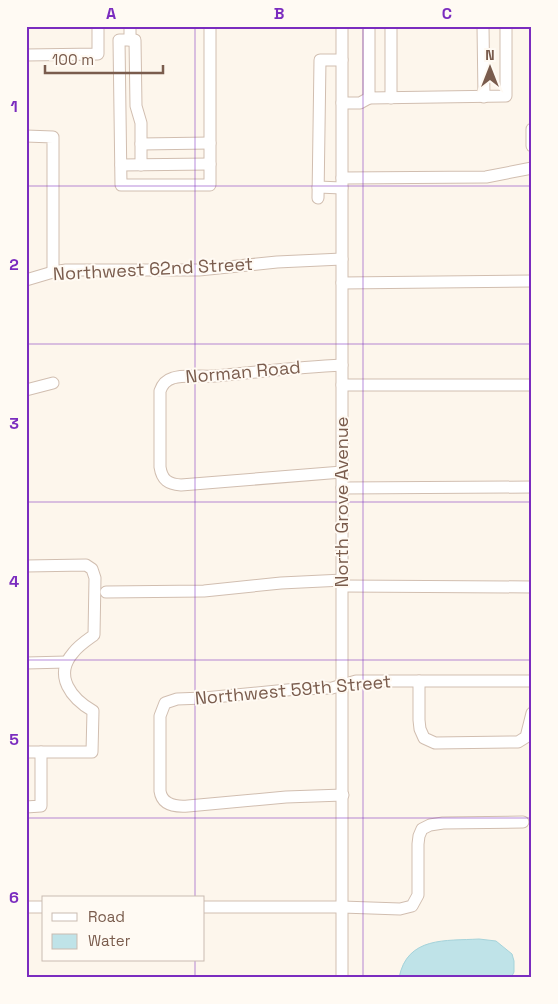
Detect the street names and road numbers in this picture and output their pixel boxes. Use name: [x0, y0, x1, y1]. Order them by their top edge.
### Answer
street label: Northwest 62nd Street: [52, 252, 254, 285]
street label: Norman Road: [184, 355, 302, 388]
street label: North Grove Avenue: [330, 417, 353, 587]
street label: Northwest 59th Street: [194, 669, 392, 710]

